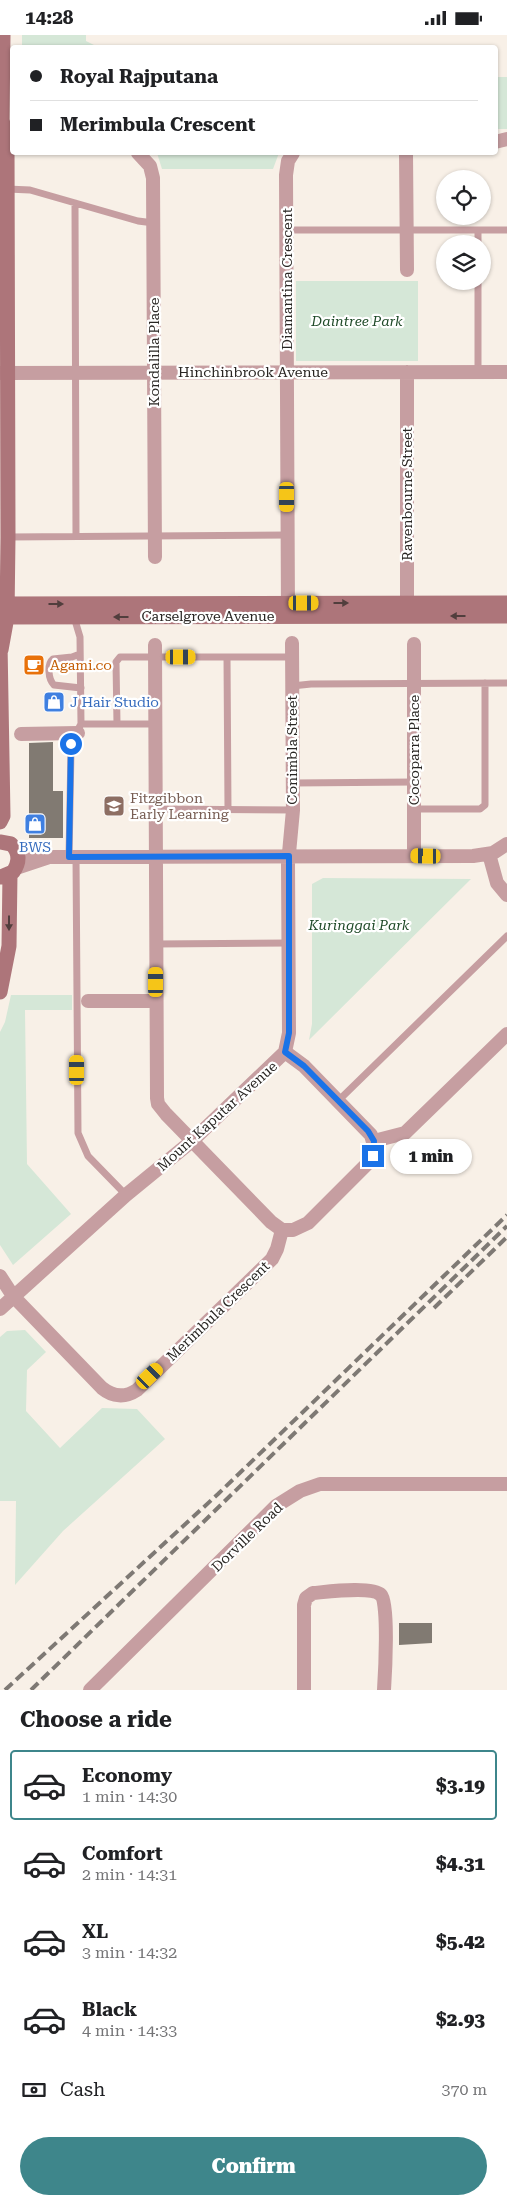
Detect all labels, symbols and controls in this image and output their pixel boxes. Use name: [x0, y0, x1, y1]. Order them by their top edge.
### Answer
text: 14:28: [25, 6, 74, 29]
text: Royal Rajputana: [60, 65, 218, 88]
text: Merimbula Crescent: [60, 113, 255, 136]
map controls: [436, 170, 491, 290]
button: locate: [436, 170, 491, 225]
street label: Diamantina Crescent: [279, 208, 295, 350]
button: layers: [436, 235, 491, 290]
street label: Kondalilla Place: [146, 297, 162, 406]
park label: Daintree Park: [310, 313, 403, 329]
street label: Hinchinbrook Avenue: [178, 364, 328, 380]
street label: Ravenbourne Street: [399, 427, 415, 561]
car: [279, 482, 294, 512]
car: [289, 596, 319, 611]
one-way arrow: [333, 599, 349, 607]
one-way arrow: [48, 600, 64, 608]
street label: Carselgrove Avenue: [142, 608, 275, 624]
one-way arrow: [450, 612, 466, 620]
one-way arrow: [113, 613, 129, 621]
car: [166, 650, 196, 665]
cafe icon: Agami.co: [22, 653, 46, 677]
place label: Agami.co: [50, 657, 112, 673]
shop icon: J Hair Studio: [42, 690, 66, 714]
place label: J Hair Studio: [70, 694, 159, 710]
street label: Cocoparra Place: [406, 694, 422, 805]
street label: Conimbla Street: [284, 695, 300, 805]
route start: [60, 733, 82, 755]
place label: Fitzgibbon Early Learning: [130, 790, 229, 822]
school or university icon: Fitzgibbon Early Learning: [102, 794, 126, 818]
shop icon: BWS: [23, 812, 47, 836]
place label: BWS: [19, 839, 51, 855]
car: [410, 848, 441, 864]
one-way arrow: [5, 915, 13, 931]
park label: Kuringgai Park: [308, 917, 410, 933]
car: [148, 967, 163, 997]
car: [69, 1055, 84, 1085]
street label: Mount Kaputar Avenue: [154, 1058, 281, 1174]
callout: 1 min: [390, 1139, 473, 1173]
route end: [362, 1145, 384, 1167]
text: 1 min: [409, 1147, 453, 1166]
street label: Merimbula Crescent: [163, 1258, 273, 1364]
car: [133, 1360, 166, 1392]
street label: Dorville Road: [208, 1499, 286, 1575]
text: Choose a ride: [20, 1707, 172, 1732]
icon: car: [22, 1763, 67, 1808]
text: Economy: [82, 1764, 172, 1787]
text: $3.19: [436, 1774, 485, 1797]
text: 1 min · 14:30: [82, 1787, 177, 1806]
icon: car: [22, 1841, 67, 1886]
text: Comfort: [82, 1842, 163, 1865]
text: $4.31: [436, 1852, 485, 1875]
text: 2 min · 14:31: [82, 1865, 177, 1884]
icon: car: [22, 1919, 67, 1964]
text: XL: [82, 1920, 108, 1943]
text: $5.42: [436, 1930, 485, 1953]
text: 3 min · 14:32: [82, 1943, 177, 1962]
icon: car: [22, 1997, 67, 2042]
text: Black: [82, 1998, 137, 2021]
text: $2.93: [436, 2008, 485, 2031]
text: 4 min · 14:33: [82, 2021, 177, 2040]
icon: cash: [20, 2076, 48, 2104]
text: Cash: [60, 2078, 105, 2101]
text: 370 m: [441, 2080, 487, 2099]
button: Confirm: [20, 2137, 487, 2195]

